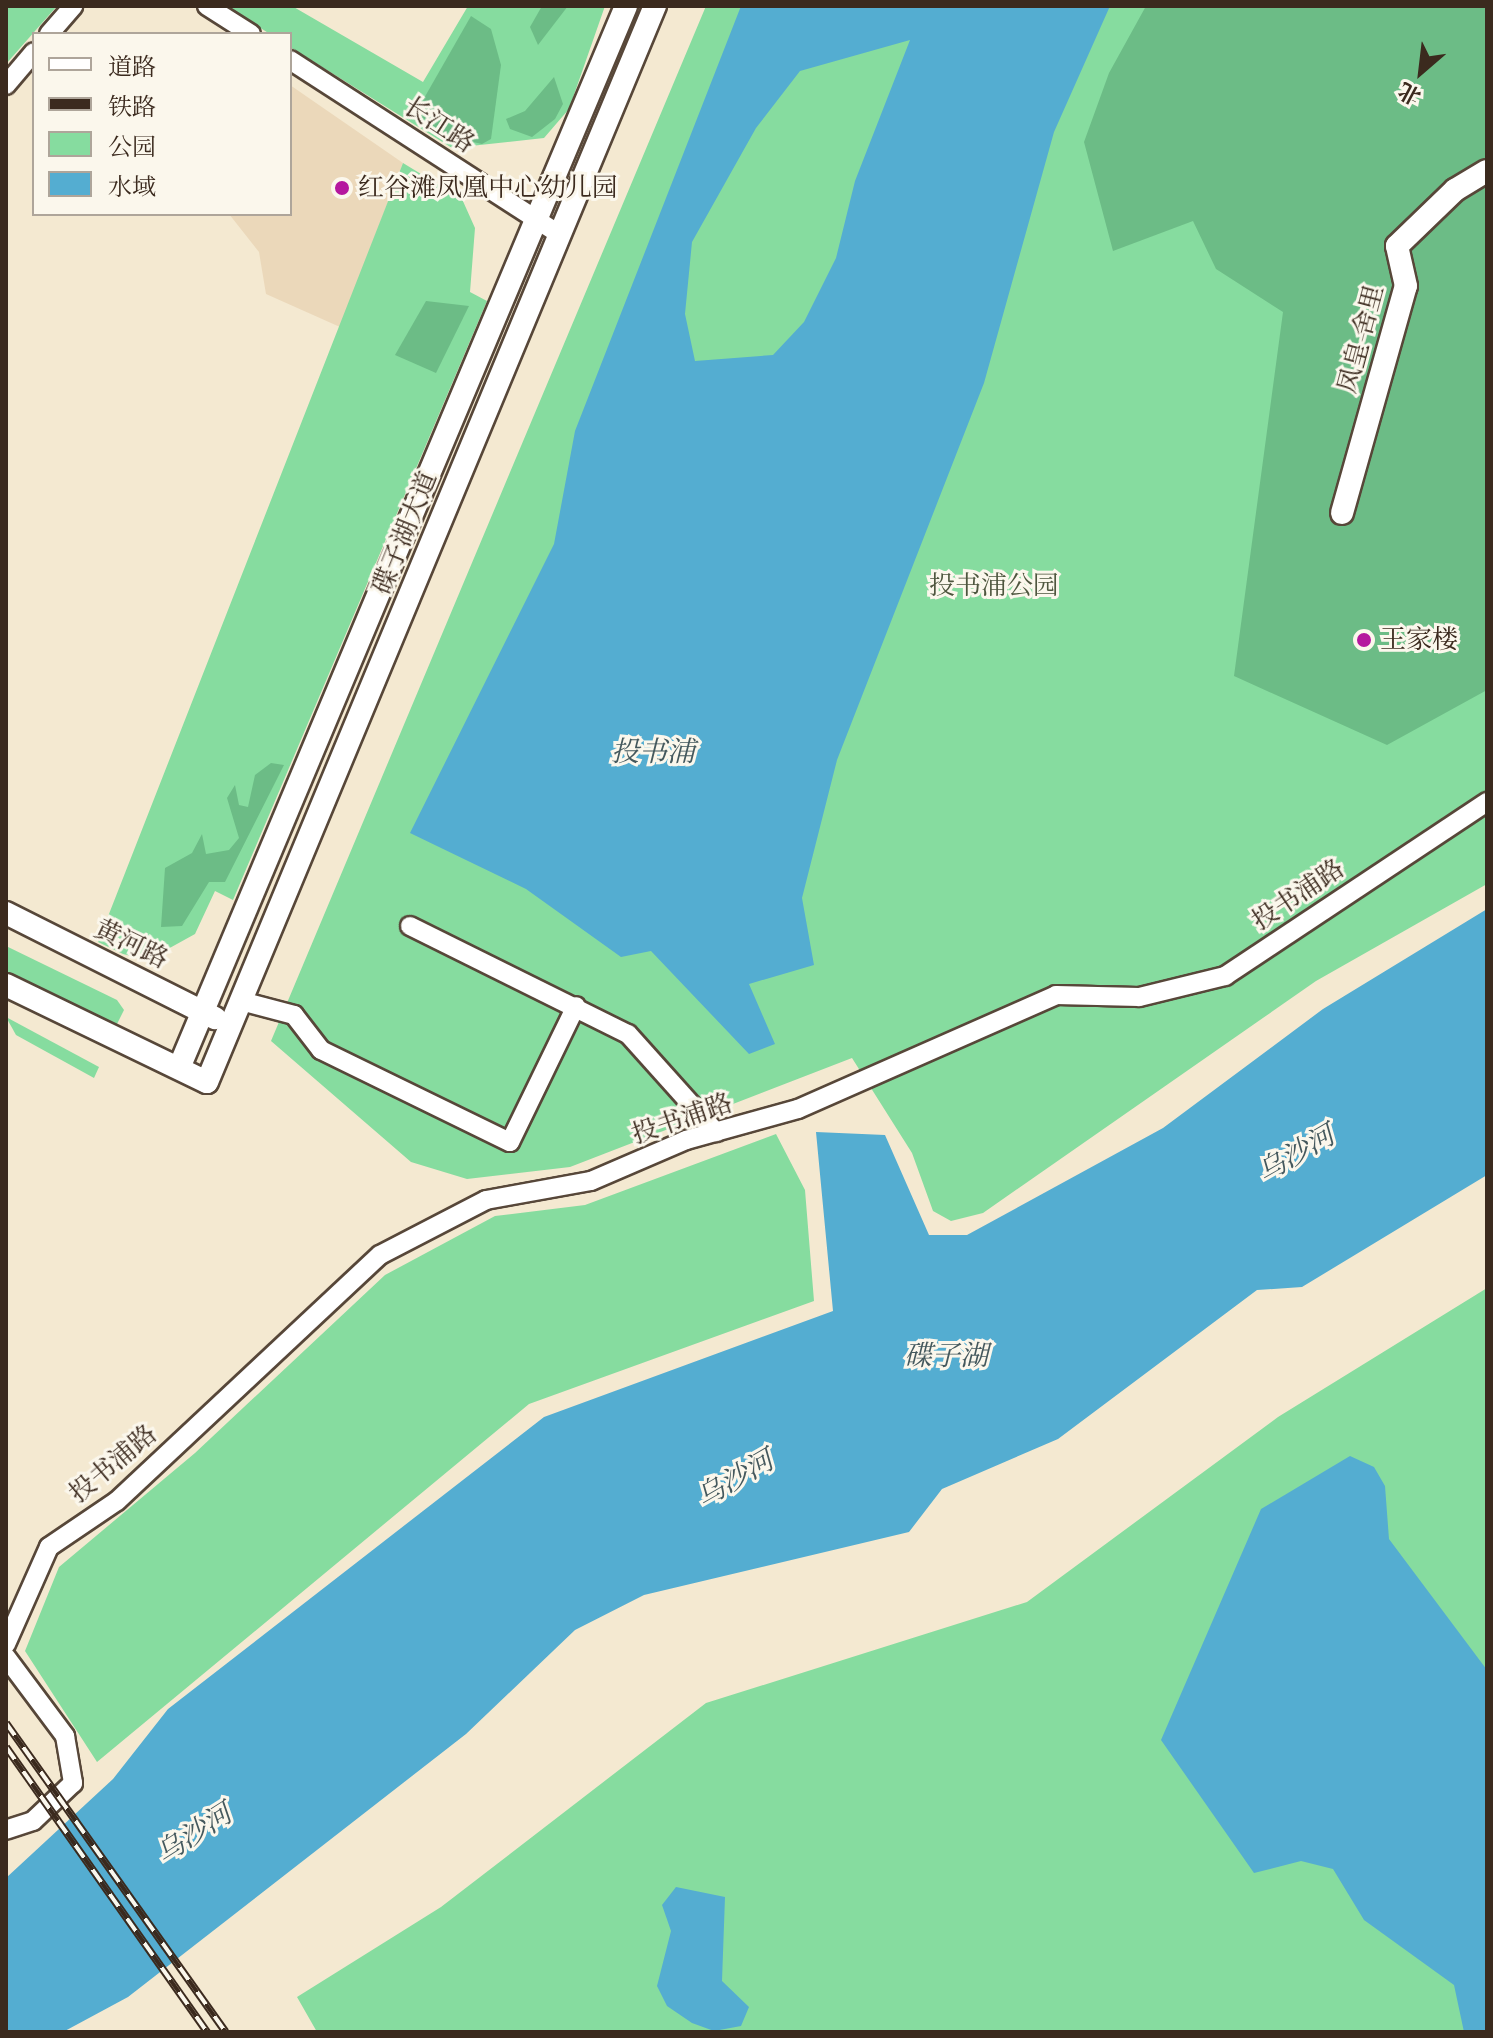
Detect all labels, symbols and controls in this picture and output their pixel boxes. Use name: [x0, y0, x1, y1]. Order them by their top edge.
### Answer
legend: [32, 32, 292, 216]
north arrow: [1381, 32, 1461, 112]
text: 道路: [108, 53, 156, 81]
text: 北: [1394, 77, 1426, 110]
street label: 长江路: [398, 91, 480, 159]
text: 铁路: [108, 93, 156, 121]
text: 公园: [108, 133, 156, 161]
place label: 红谷滩凤凰中心幼儿园: [358, 172, 618, 204]
text: 水域: [108, 173, 156, 201]
marker: 红谷滩凤凰中心幼儿园: [333, 179, 351, 197]
street label: 凤皇-舍里: [1332, 281, 1390, 397]
street label: 碟子湖大道: [366, 467, 444, 599]
park label: 投书浦公园: [929, 570, 1059, 602]
place label: 王家楼: [1380, 624, 1458, 656]
marker: 王家楼: [1355, 631, 1373, 649]
water label: 投书浦: [611, 735, 695, 769]
street label: 投书浦路: [1246, 853, 1350, 937]
street label: 黄河路: [89, 913, 173, 975]
street label: 投书浦路: [628, 1087, 736, 1151]
water label: 乌沙河: [1251, 1118, 1341, 1190]
water label: 碟子湖: [904, 1339, 988, 1373]
street label: 投书浦路: [63, 1419, 163, 1509]
water label: 乌沙河: [690, 1443, 780, 1515]
water label: 乌沙河: [150, 1797, 238, 1871]

